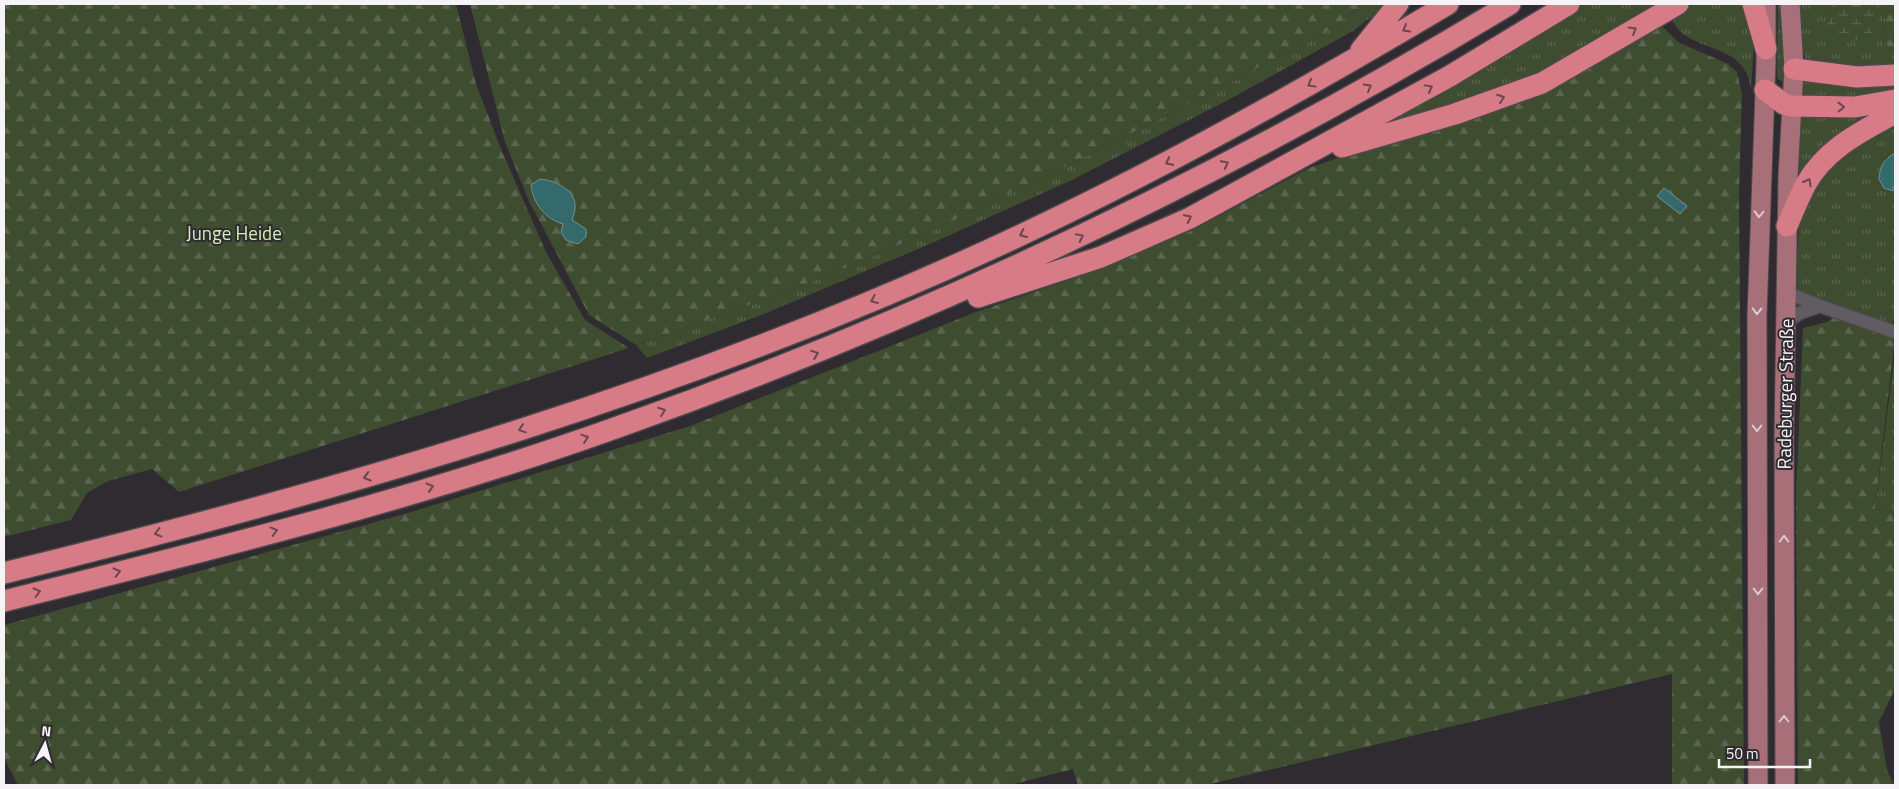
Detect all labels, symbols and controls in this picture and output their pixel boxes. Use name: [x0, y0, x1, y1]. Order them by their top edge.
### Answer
one-way arrow: [1403, 22, 1412, 32]
one-way arrow: [1627, 27, 1636, 37]
one-way arrow: [1307, 78, 1316, 88]
one-way arrow: [1363, 83, 1372, 93]
one-way arrow: [1424, 84, 1433, 94]
one-way arrow: [1497, 94, 1505, 104]
one-way arrow: [1838, 102, 1845, 112]
one-way arrow: [1165, 156, 1174, 166]
one-way arrow: [1220, 160, 1229, 170]
one-way arrow: [1802, 178, 1812, 187]
one-way arrow: [1754, 210, 1765, 218]
one-way arrow: [1183, 214, 1192, 225]
park label: Junge Heide: [186, 218, 282, 247]
one-way arrow: [1019, 228, 1028, 239]
one-way arrow: [1075, 233, 1084, 243]
one-way arrow: [870, 293, 879, 304]
one-way arrow: [1752, 308, 1762, 315]
street label: Radeburger Straße: [1769, 318, 1800, 470]
one-way arrow: [810, 350, 818, 360]
one-way arrow: [658, 407, 666, 417]
one-way arrow: [519, 424, 527, 434]
one-way arrow: [1752, 425, 1762, 433]
one-way arrow: [580, 434, 589, 444]
one-way arrow: [363, 471, 372, 482]
one-way arrow: [425, 483, 434, 493]
one-way arrow: [269, 526, 278, 537]
one-way arrow: [155, 528, 163, 538]
one-way arrow: [1779, 535, 1789, 542]
one-way arrow: [112, 568, 120, 578]
one-way arrow: [32, 588, 40, 598]
one-way arrow: [1753, 588, 1763, 595]
one-way arrow: [1779, 715, 1790, 723]
north arrow: [20, 719, 70, 769]
text: N: [40, 720, 52, 742]
scale bar: [1719, 736, 1810, 768]
text: 50 m: [1726, 742, 1759, 765]

